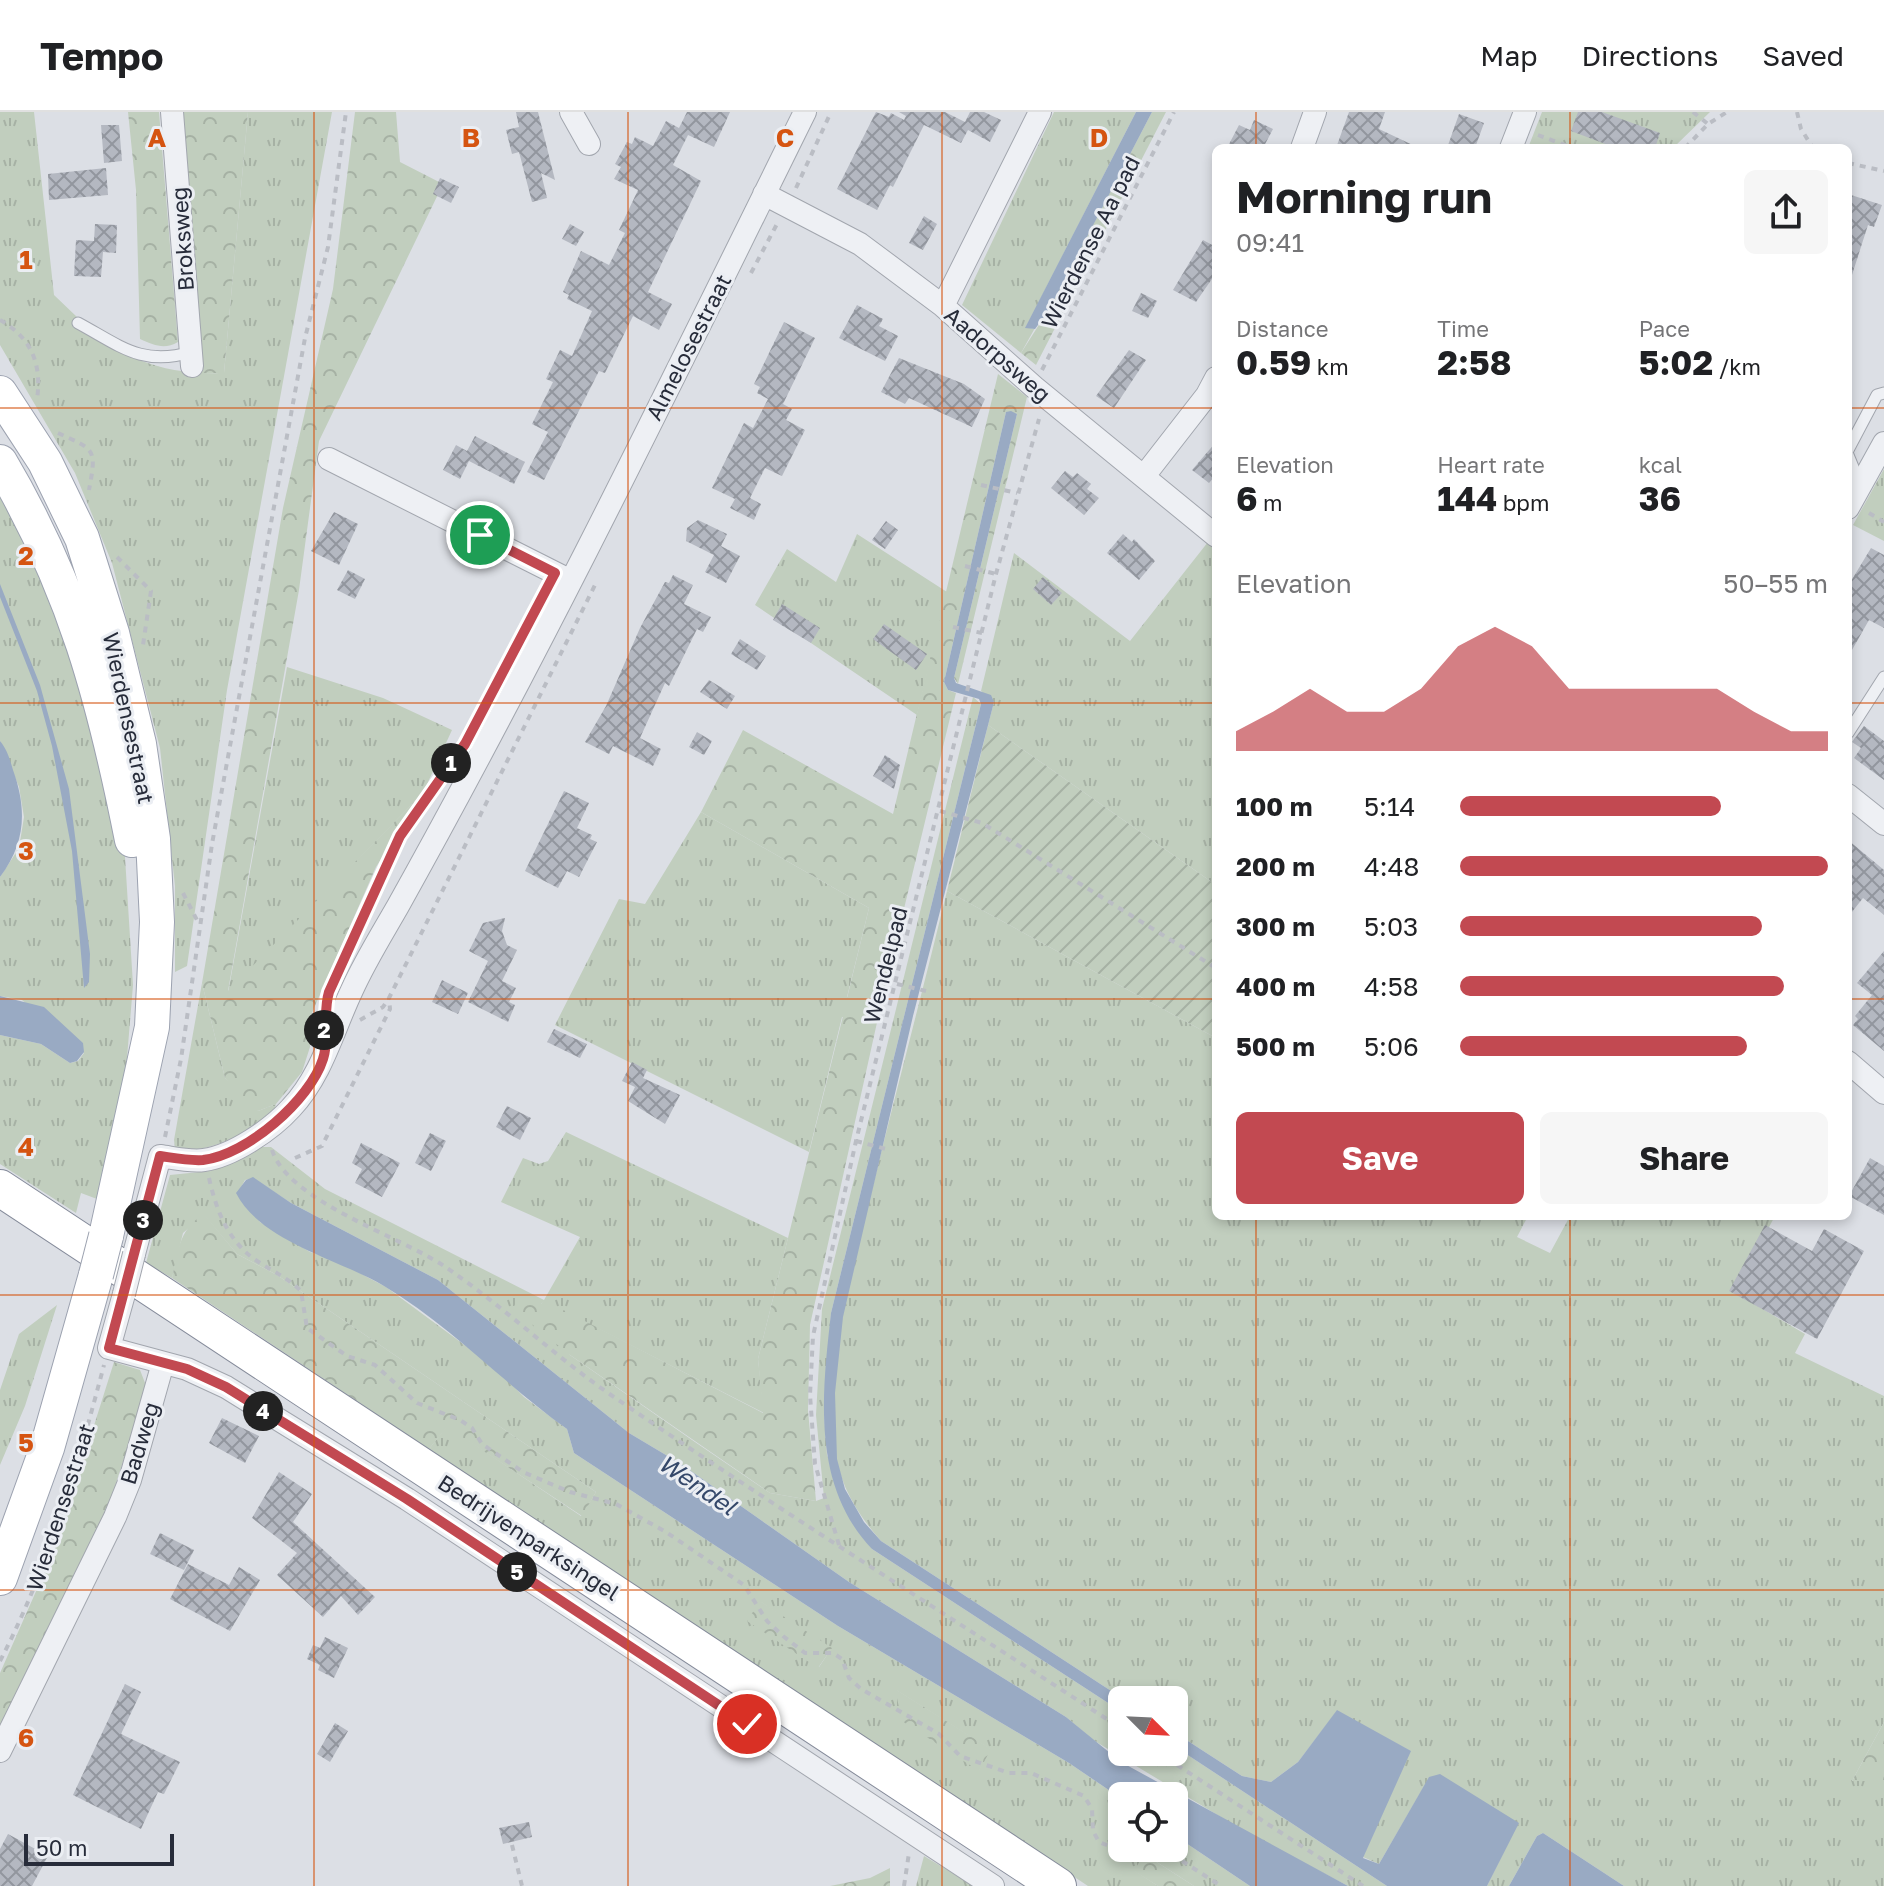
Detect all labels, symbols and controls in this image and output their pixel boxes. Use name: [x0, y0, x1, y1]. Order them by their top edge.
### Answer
text: Tempo: [40, 33, 164, 78]
text: Map: [1480, 39, 1537, 72]
text: Directions: [1581, 39, 1718, 72]
text: Saved: [1762, 39, 1844, 72]
text: A: [148, 122, 167, 153]
text: B: [462, 122, 480, 153]
text: C: [776, 122, 794, 153]
text: D: [1090, 122, 1108, 153]
street label: Wierdense Aa pad: [1035, 151, 1145, 333]
text: Morning run: [1236, 170, 1492, 223]
button: share: [1744, 170, 1828, 254]
street label: Broksweg: [165, 186, 199, 292]
text: 09:41: [1236, 227, 1304, 258]
text: 1: [19, 244, 33, 275]
street label: Almelosestraat: [640, 269, 736, 425]
street label: Aadorpsweg: [939, 301, 1057, 407]
text: Distance: [1236, 315, 1328, 342]
text: Time: [1437, 315, 1489, 342]
text: Pace: [1639, 315, 1690, 342]
text: 0.59: [1236, 342, 1311, 382]
text: 2:58: [1437, 342, 1511, 382]
text: 5:02: [1639, 342, 1713, 382]
text: km: [1311, 353, 1349, 380]
text: /km: [1713, 353, 1761, 380]
text: Elevation: [1236, 451, 1334, 478]
text: Heart rate: [1437, 451, 1545, 478]
text: kcal: [1639, 451, 1682, 478]
text: 6: [1236, 478, 1258, 518]
text: 144: [1437, 478, 1497, 518]
text: 36: [1639, 478, 1681, 518]
text: m: [1258, 489, 1283, 516]
text: bpm: [1497, 489, 1549, 516]
pin: [446, 501, 514, 569]
icon: arrive: [458, 513, 502, 557]
text: 2: [18, 540, 34, 571]
text: Elevation: [1236, 568, 1352, 599]
text: 50–55 m: [1723, 568, 1828, 599]
street label: Wierdensestraat: [98, 630, 160, 806]
pin: 1: [431, 743, 471, 783]
text: 1: [445, 749, 457, 776]
text: 100 m: [1236, 791, 1312, 822]
text: 5:14: [1364, 791, 1415, 822]
text: 3: [18, 835, 34, 866]
text: 200 m: [1236, 851, 1315, 882]
text: 4:48: [1364, 851, 1419, 882]
street label: Wendelpad: [857, 904, 913, 1026]
text: 300 m: [1236, 911, 1315, 942]
text: 5:03: [1364, 911, 1418, 942]
text: 400 m: [1236, 971, 1315, 1002]
text: 4:58: [1364, 971, 1419, 1002]
pin: 2: [304, 1010, 344, 1050]
text: 2: [317, 1016, 331, 1043]
text: 500 m: [1236, 1031, 1315, 1062]
text: 5:06: [1364, 1031, 1419, 1062]
button: Save: [1236, 1112, 1524, 1204]
button: Share: [1540, 1112, 1828, 1204]
text: 4: [18, 1131, 34, 1162]
pin: 3: [123, 1200, 163, 1240]
text: 3: [136, 1206, 150, 1233]
pin: 4: [243, 1391, 283, 1431]
text: 4: [256, 1397, 270, 1424]
street label: Badweg: [114, 1399, 164, 1487]
street label: Wierdensestraat: [20, 1420, 100, 1594]
text: 5: [18, 1427, 34, 1458]
water label: Wendel: [654, 1448, 743, 1521]
street label: Bedrijvenparksingel: [433, 1468, 625, 1606]
pin: 5: [497, 1552, 537, 1592]
text: 5: [510, 1558, 524, 1585]
north arrow: [1108, 1686, 1188, 1766]
map controls: [1108, 1686, 1188, 1862]
pin: [713, 1690, 781, 1758]
icon: check: [725, 1702, 769, 1746]
text: 6: [18, 1722, 34, 1753]
button: locate: [1108, 1782, 1188, 1862]
scale bar: [24, 1830, 174, 1866]
text: 50 m: [36, 1834, 87, 1861]

